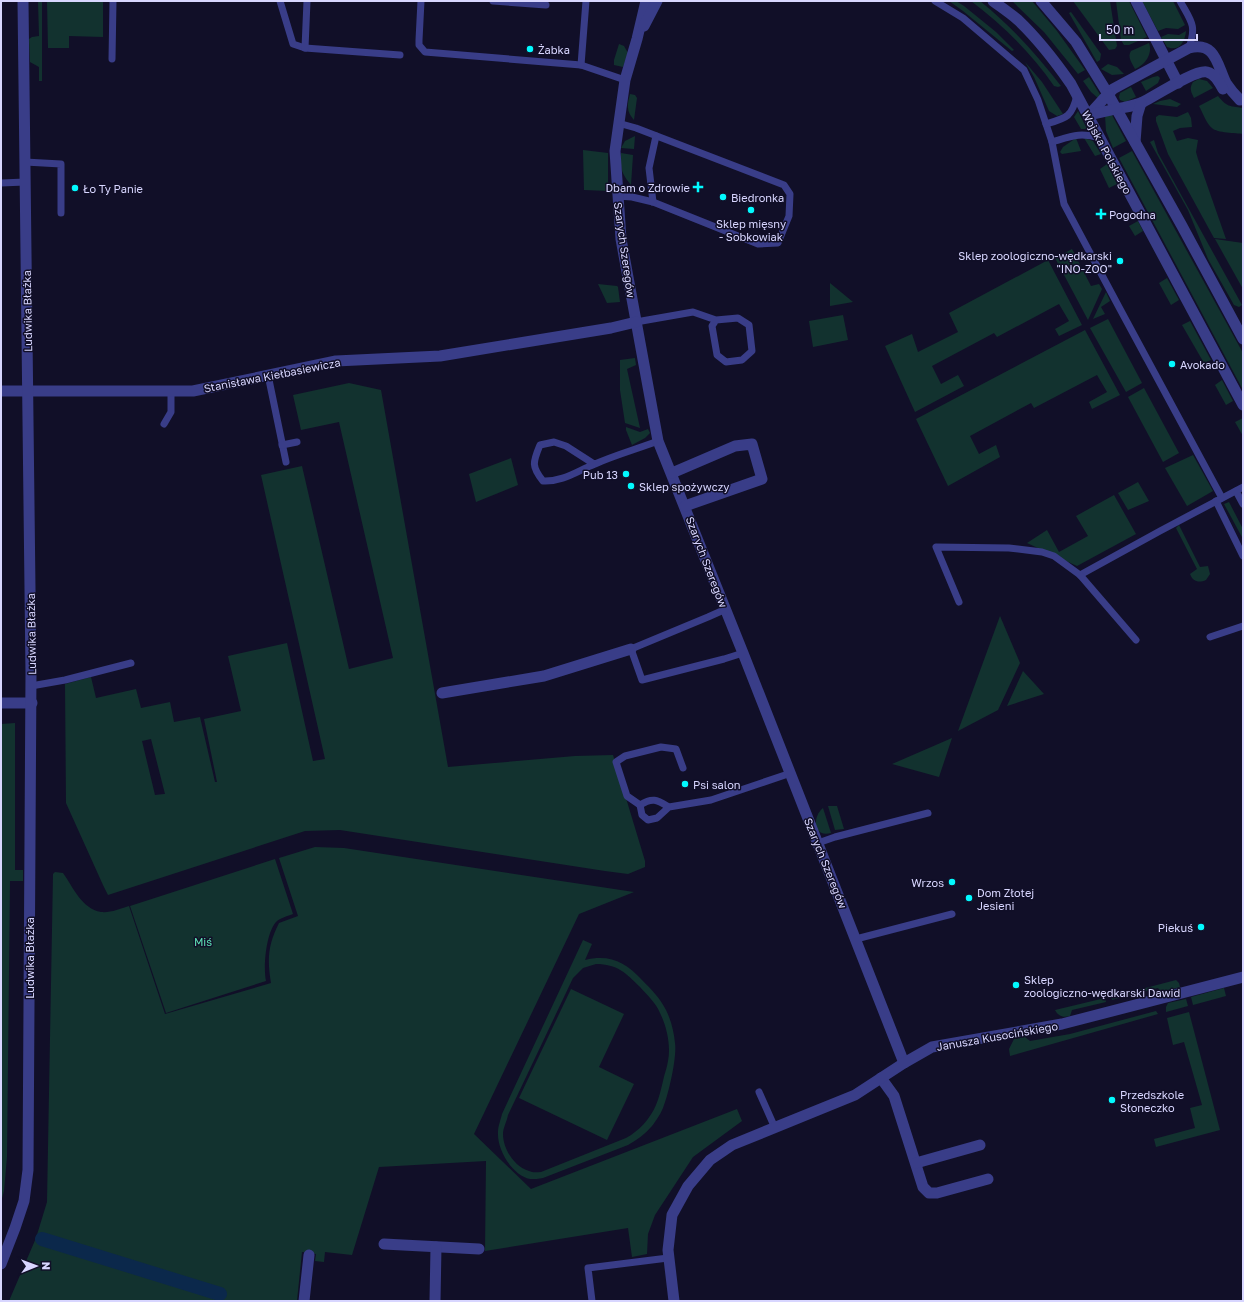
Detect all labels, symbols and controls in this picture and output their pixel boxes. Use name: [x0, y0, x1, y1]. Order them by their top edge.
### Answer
scale bar: [1100, 16, 1197, 42]
text: 50 m: [1106, 22, 1134, 37]
place label: Żabka: [538, 43, 570, 56]
marker: Żabka: [525, 44, 535, 54]
street label: Wojska Polskiego: [1080, 108, 1135, 196]
place label: Dbam o Zdrowie: [605, 181, 690, 194]
place label: Ło Ty Panie: [83, 182, 143, 195]
marker: Dbam o Zdrowie: [693, 182, 703, 192]
marker: Ło Ty Panie: [70, 183, 80, 193]
place label: Biedronka: [731, 191, 784, 204]
marker: Biedronka: [718, 192, 728, 202]
street label: Szarych Szeregów: [612, 201, 638, 299]
marker: Sklep mięsny - Sobkowiak: [746, 205, 756, 215]
place label: Pogodna: [1109, 208, 1156, 221]
marker: Pogodna: [1096, 209, 1106, 219]
place label: Sklep mięsny - Sobkowiak: [716, 217, 786, 243]
place label: Sklep zoologiczno-wędkarski "INO-ZOO": [958, 249, 1112, 275]
marker: Sklep zoologiczno-wędkarski "INO-ZOO": [1115, 256, 1125, 266]
street label: Ludwika Błażka: [20, 270, 34, 352]
street label: Stanisława Kiełbasiewicza: [203, 355, 341, 395]
place label: Avokado: [1180, 358, 1225, 371]
marker: Avokado: [1167, 359, 1177, 369]
place label: Pub 13: [583, 468, 618, 481]
marker: Pub 13: [621, 469, 631, 479]
place label: Sklep spożywczy: [639, 480, 730, 493]
marker: Sklep spożywczy: [626, 481, 636, 491]
street label: Szarych Szeregów: [684, 515, 730, 609]
street label: Ludwika Błażka: [24, 593, 38, 675]
place label: Psi salon: [693, 778, 741, 791]
marker: Psi salon: [680, 779, 690, 789]
street label: Szarych Szeregów: [802, 816, 850, 910]
place label: Wrzos: [911, 876, 944, 889]
marker: Wrzos: [947, 877, 957, 887]
place label: Dom Złotej Jesieni: [977, 886, 1034, 912]
marker: Dom Złotej Jesieni: [964, 893, 974, 903]
street label: Ludwika Błażka: [23, 917, 36, 999]
place label: Piekuś: [1158, 921, 1193, 934]
marker: Piekuś: [1196, 922, 1206, 932]
park label: Miś: [194, 935, 212, 948]
place label: Sklep zoologiczno-wędkarski Dawid: [1024, 973, 1180, 999]
marker: Sklep zoologiczno-wędkarski Dawid: [1011, 980, 1021, 990]
street label: Janusza Kusocińskiego: [935, 1019, 1059, 1053]
place label: Przedszkole Słoneczko: [1120, 1088, 1184, 1114]
marker: Przedszkole Słoneczko: [1107, 1095, 1117, 1105]
north arrow: [16, 1246, 56, 1286]
text: N: [40, 1262, 53, 1270]

